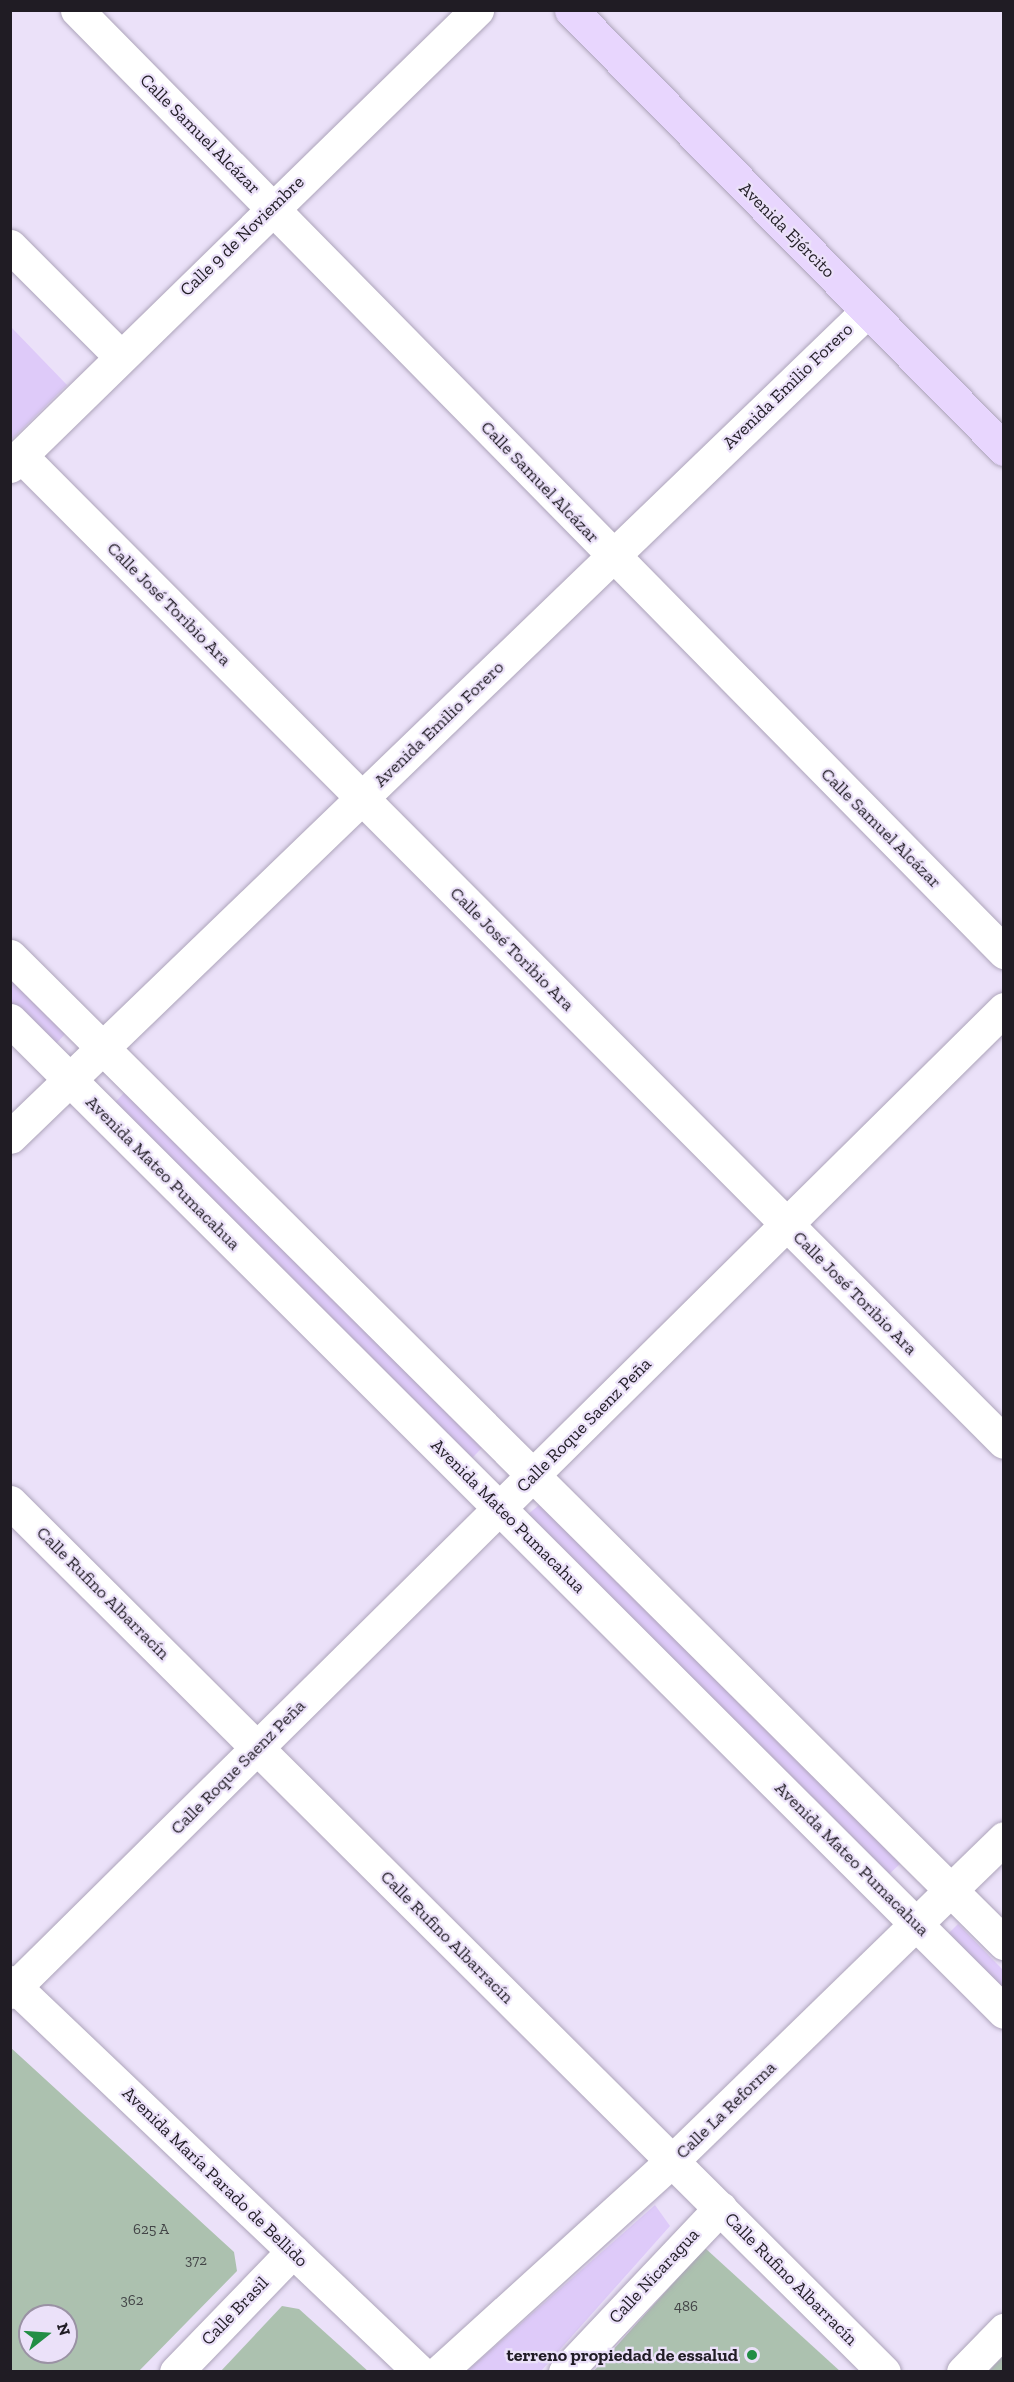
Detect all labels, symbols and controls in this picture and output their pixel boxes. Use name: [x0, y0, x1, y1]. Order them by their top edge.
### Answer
street label: Calle Samuel Alcázar: [135, 69, 265, 199]
street label: Calle 9 de Noviembre: [175, 171, 309, 301]
street label: Avenida Ejército: [735, 178, 839, 282]
street label: Avenida Emilio Forero: [719, 318, 857, 454]
street label: Calle Samuel Alcázar: [476, 416, 604, 548]
street label: Calle José Toribio Ara: [102, 537, 236, 671]
street label: Avenida Emilio Forero: [370, 656, 508, 792]
street label: Calle Samuel Alcázar: [816, 763, 946, 893]
street label: Calle José Toribio Ara: [445, 882, 579, 1016]
street label: Avenida Mateo Pumacahua: [81, 1091, 245, 1255]
street label: Calle José Toribio Ara: [788, 1226, 922, 1360]
street label: Calle Roque Saenz Peña: [512, 1353, 656, 1497]
street label: Avenida Mateo Pumacahua: [426, 1434, 590, 1598]
street label: Calle Rufino Albarracín: [32, 1522, 174, 1664]
street label: Calle Roque Saenz Peña: [166, 1695, 310, 1839]
street label: Avenida Mateo Pumacahua: [770, 1777, 934, 1941]
street label: Calle Rufino Albarracín: [376, 1866, 518, 2008]
street label: Calle La Reforma: [671, 2057, 781, 2163]
street label: Avenida María Parado de Bellido: [118, 2082, 312, 2272]
street label: Calle Rufino Albarracín: [720, 2208, 862, 2350]
house number: 625 A: [133, 2221, 169, 2239]
street label: Calle Nicaragua: [604, 2224, 704, 2328]
house number: 372: [185, 2252, 207, 2270]
street label: Calle Brasil: [197, 2272, 273, 2350]
house number: 362: [120, 2292, 144, 2310]
house number: 486: [674, 2298, 698, 2316]
north arrow: [18, 2304, 78, 2364]
text: N: [53, 2321, 75, 2338]
place label: terreno propiedad de essalud: [507, 2344, 738, 2366]
marker: terreno propiedad de essalud: [743, 2346, 761, 2364]

